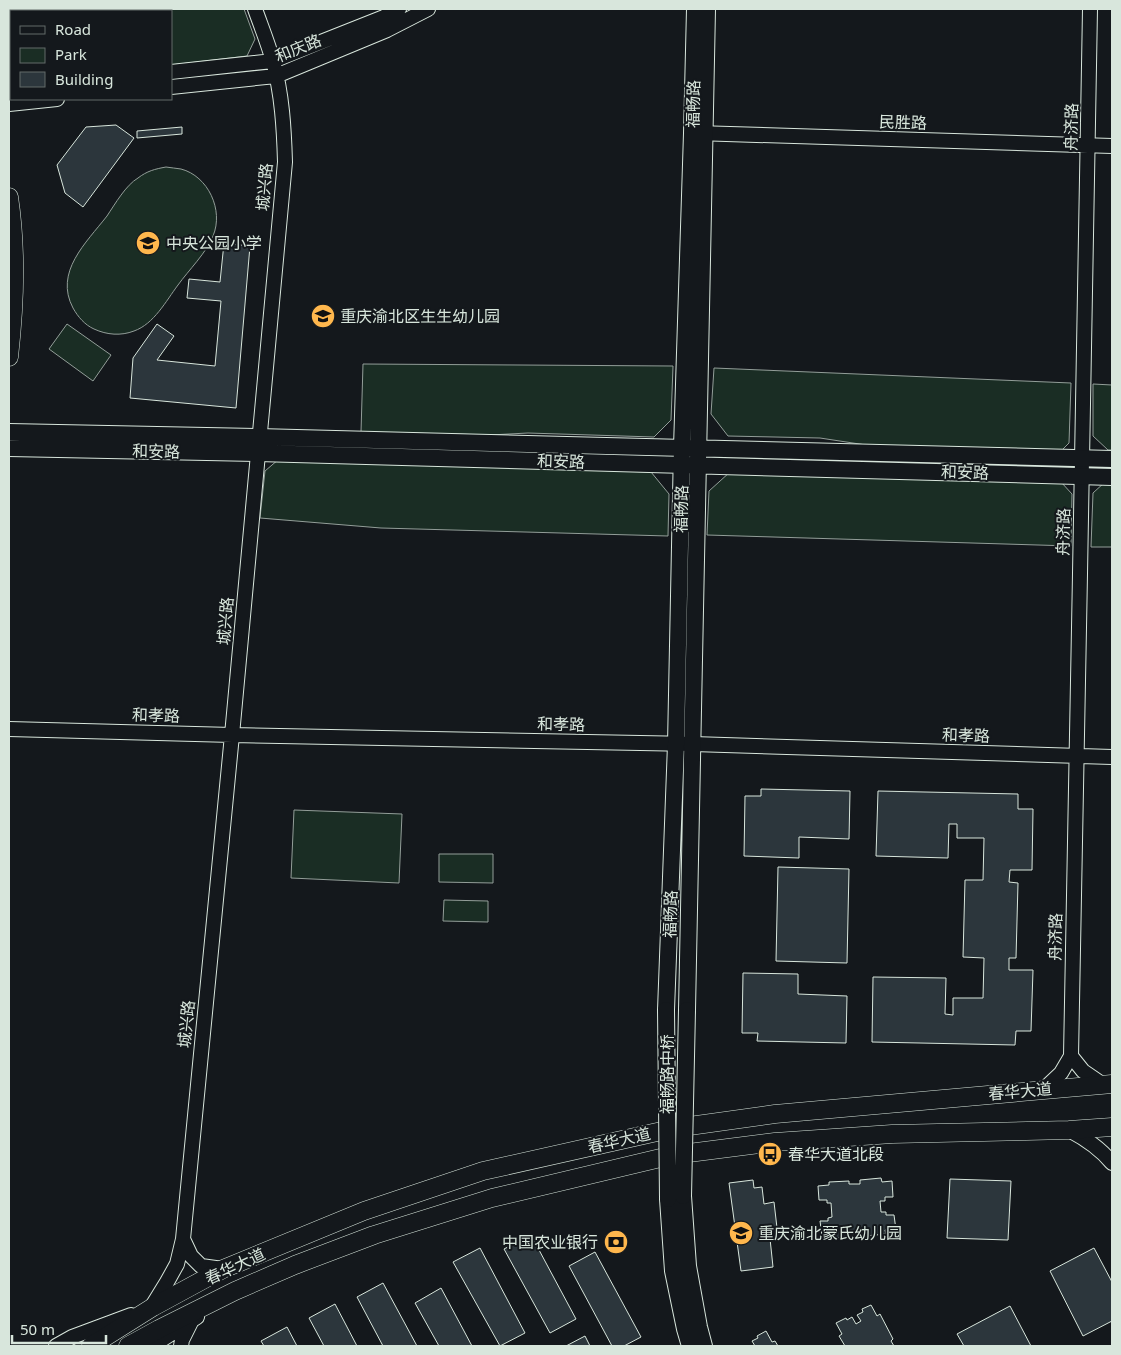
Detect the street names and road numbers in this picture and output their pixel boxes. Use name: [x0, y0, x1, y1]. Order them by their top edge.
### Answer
street label: 和庆路: [272, 29, 324, 67]
street label: 福畅路: [682, 80, 704, 128]
street label: 舟济路: [1060, 103, 1082, 151]
street label: 民胜路: [879, 110, 927, 134]
street label: 城兴路: [251, 162, 277, 212]
street label: 和安路: [132, 440, 180, 462]
street label: 和安路: [537, 449, 585, 473]
street label: 和安路: [941, 460, 989, 484]
street label: 福畅路: [670, 485, 692, 533]
street label: 舟济路: [1052, 508, 1074, 556]
street label: 城兴路: [212, 596, 238, 646]
street label: 和孝路: [132, 703, 180, 727]
street label: 和孝路: [537, 713, 585, 735]
street label: 和孝路: [942, 723, 990, 747]
street label: 福畅路: [658, 890, 682, 938]
street label: 舟济路: [1044, 913, 1066, 961]
street label: 城兴路: [173, 999, 199, 1049]
street label: 福畅路中桥: [656, 1034, 678, 1114]
street label: 春华大道: [987, 1077, 1053, 1105]
street label: 春华大道: [585, 1122, 653, 1158]
street label: 春华大道: [201, 1243, 269, 1289]

